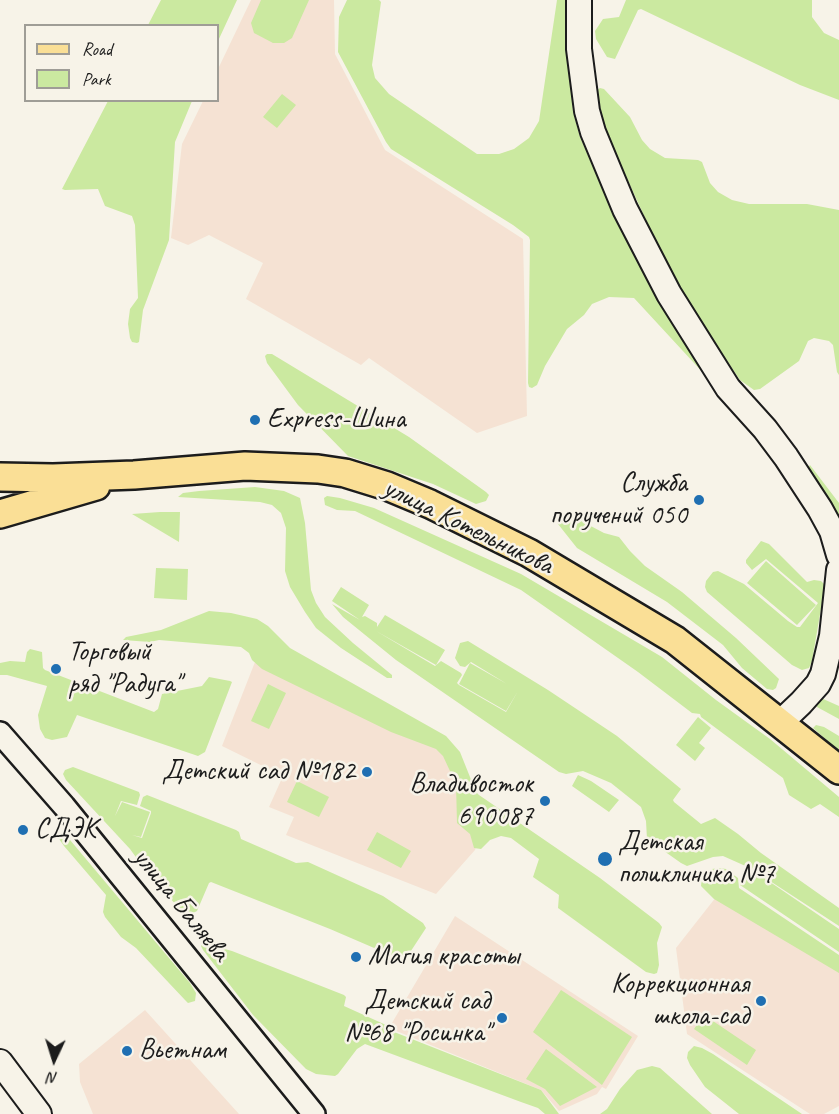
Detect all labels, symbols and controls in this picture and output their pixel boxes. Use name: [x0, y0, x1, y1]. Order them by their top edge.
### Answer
legend: [24, 24, 219, 102]
text: Road: [82, 38, 112, 60]
text: Park: [82, 68, 111, 90]
place label: Express-Шина: [267, 403, 405, 437]
marker: Express-Шина: [248, 413, 262, 427]
place label: Служба поручений 050: [550, 467, 687, 533]
street label: улица Котельникова: [378, 471, 558, 583]
marker: Служба поручений 050: [692, 493, 706, 507]
place label: Торговый ряд "Радуга": [68, 636, 181, 702]
marker: Торговый ряд "Радуга": [49, 662, 63, 676]
place label: Детский сад №182: [162, 755, 355, 789]
marker: Детский сад №182: [360, 765, 374, 779]
place label: Владивосток 690087: [410, 768, 533, 834]
marker: Владивосток 690087: [538, 794, 552, 808]
place label: СДЭК: [35, 813, 96, 847]
marker: СДЭК: [16, 823, 30, 837]
place label: Детская поликлиника №7: [618, 826, 775, 892]
street label: улица Баляева: [125, 842, 237, 968]
marker: Детская поликлиника №7: [596, 850, 614, 868]
place label: Магия красоты: [368, 940, 520, 974]
marker: Магия красоты: [349, 950, 363, 964]
place label: Коррекционная школа-сад: [611, 968, 749, 1034]
place label: Детский сад №68 "Росинка": [344, 985, 490, 1051]
marker: Коррекционная школа-сад: [754, 994, 768, 1008]
marker: Детский сад №68 "Росинка": [495, 1011, 509, 1025]
north arrow: [24, 1030, 84, 1090]
place label: Вьетнам: [139, 1034, 226, 1068]
marker: Вьетнам: [120, 1044, 134, 1058]
text: N: [47, 1068, 58, 1088]

